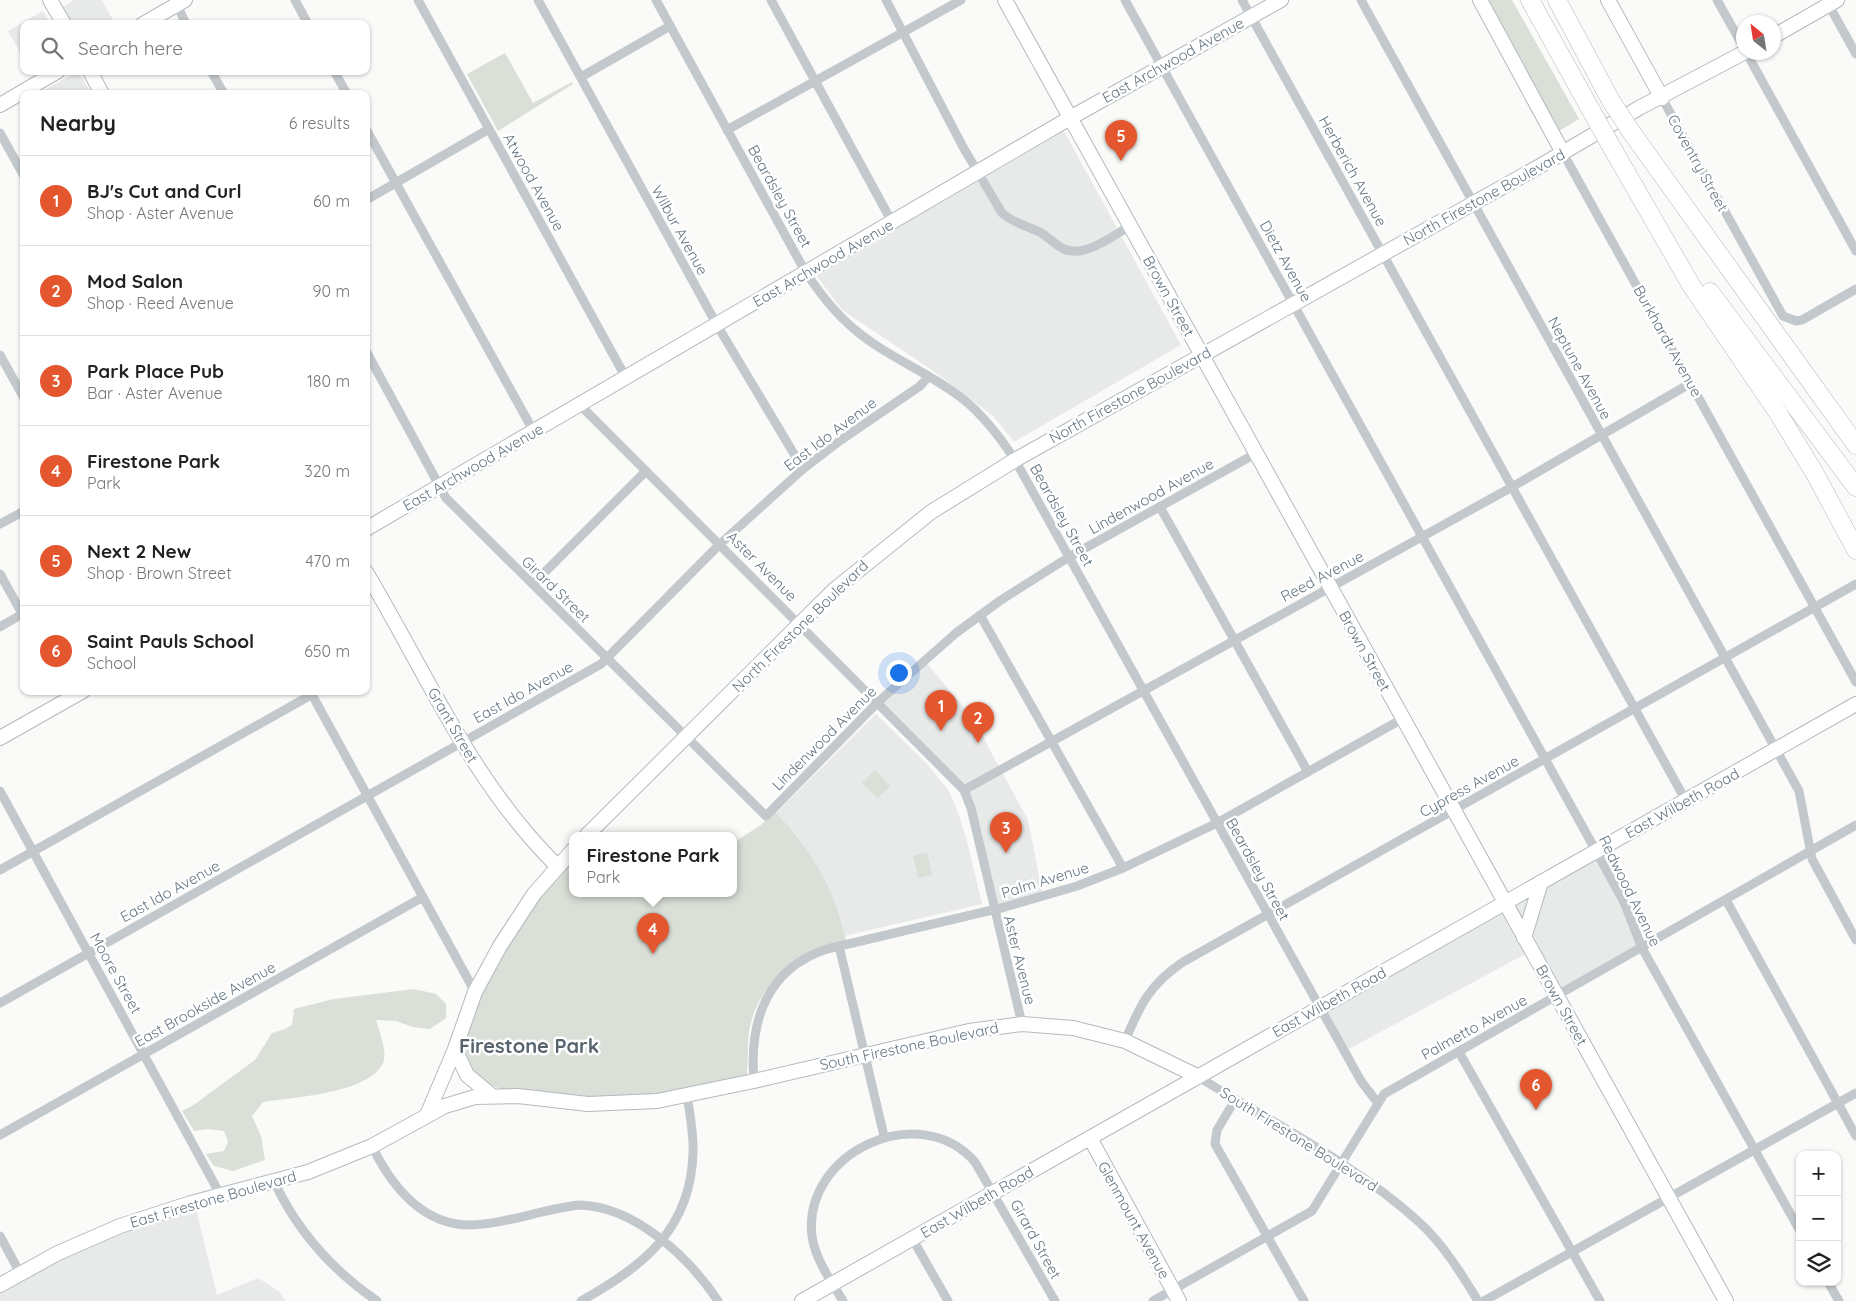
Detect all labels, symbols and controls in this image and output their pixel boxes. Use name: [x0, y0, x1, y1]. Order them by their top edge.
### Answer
street label: East Archwood Avenue: [1099, 13, 1247, 107]
north arrow: [1736, 15, 1781, 60]
search box: [20, 20, 370, 75]
icon: search: [38, 34, 66, 62]
text: Search here: [78, 36, 183, 60]
text: Nearby: [40, 110, 116, 136]
street label: Coventry Street: [1663, 111, 1733, 215]
street label: Herberich Avenue: [1315, 112, 1391, 230]
text: 6 results: [289, 113, 350, 133]
pin: 5: [1105, 120, 1137, 161]
street label: Atwood Avenue: [499, 130, 569, 234]
street label: Beardsley Street: [744, 141, 816, 251]
street label: North Firestone Boulevard: [1400, 145, 1568, 249]
text: BJ's Cut and Curl: [87, 179, 242, 203]
street label: Wilbur Avenue: [647, 182, 713, 278]
text: 1: [53, 191, 59, 211]
text: 60 m: [313, 191, 350, 211]
text: Shop · Aster Avenue: [87, 203, 234, 223]
street label: East Archwood Avenue: [749, 215, 897, 311]
street label: Dietz Avenue: [1256, 217, 1316, 305]
street label: Brown Street: [1139, 252, 1199, 340]
text: Mod Salon: [87, 269, 183, 293]
text: 2: [51, 281, 61, 301]
text: 90 m: [313, 281, 350, 301]
street label: Burkhardt Avenue: [1629, 282, 1707, 400]
text: Shop · Reed Avenue: [87, 293, 234, 313]
street label: Neptune Avenue: [1544, 313, 1616, 423]
street label: North Firestone Boulevard: [1046, 343, 1214, 447]
text: Park Place Pub: [87, 359, 224, 383]
text: 3: [52, 371, 60, 391]
text: 180 m: [307, 371, 350, 391]
text: Bar · Aster Avenue: [87, 383, 223, 403]
street label: East Ido Avenue: [780, 393, 880, 475]
street label: East Archwood Avenue: [399, 419, 547, 515]
text: Firestone Park: [87, 449, 220, 473]
street label: Lindenwood Avenue: [1085, 454, 1217, 538]
street label: Beardsley Street: [1026, 460, 1098, 570]
text: 4: [51, 461, 61, 481]
text: 320 m: [304, 461, 350, 481]
text: Park: [87, 473, 121, 493]
street label: Aster Avenue: [723, 527, 801, 605]
text: Next 2 New: [87, 539, 191, 563]
street label: Reed Avenue: [1277, 546, 1367, 606]
text: 5: [51, 551, 61, 571]
text: 470 m: [305, 551, 350, 571]
street label: Girard Street: [518, 552, 594, 626]
street label: North Firestone Boulevard: [728, 556, 872, 696]
text: Shop · Brown Street: [87, 563, 232, 583]
street label: Brown Street: [1335, 607, 1395, 695]
text: Saint Pauls School: [87, 629, 254, 653]
text: 6: [52, 641, 60, 661]
text: 650 m: [304, 641, 350, 661]
text: School: [87, 653, 136, 673]
street label: East Ido Avenue: [470, 657, 576, 727]
your location: [886, 660, 912, 686]
street label: Lindenwood Avenue: [768, 682, 880, 794]
street label: Grant Street: [424, 684, 482, 766]
pin: 1: [925, 690, 957, 731]
pin: 2: [962, 702, 994, 743]
street label: Cypress Avenue: [1416, 751, 1522, 821]
street label: East Wilbeth Road: [1622, 764, 1742, 842]
pin: 3: [990, 812, 1022, 853]
street label: Beardsley Street: [1222, 814, 1294, 924]
popup: [569, 832, 737, 897]
street label: Redwood Avenue: [1595, 832, 1665, 950]
text: Firestone Park: [586, 843, 720, 867]
street label: East Ido Avenue: [117, 856, 223, 926]
street label: Palm Avenue: [999, 858, 1091, 902]
text: Park: [586, 867, 620, 887]
pin: 4: [637, 913, 669, 954]
street label: Aster Avenue: [1000, 913, 1040, 1007]
street label: Moore Street: [86, 929, 146, 1017]
street label: East Brookside Avenue: [131, 957, 279, 1051]
street label: Brown Street: [1532, 961, 1592, 1049]
street label: East Wilbeth Road: [1269, 963, 1389, 1041]
street label: Palmetto Avenue: [1418, 990, 1530, 1064]
street label: South Firestone Boulevard: [818, 1018, 1000, 1074]
district label: Firestone Park: [459, 1033, 599, 1058]
pin: 6: [1520, 1069, 1552, 1110]
street label: South Firestone Boulevard: [1217, 1083, 1381, 1195]
map controls: [1796, 1151, 1841, 1286]
button: +: [1796, 1151, 1841, 1196]
street label: Glenmount Avenue: [1094, 1158, 1174, 1282]
street label: East Wilbeth Road: [917, 1162, 1037, 1242]
street label: East Firestone Boulevard: [128, 1166, 298, 1232]
street label: Girard Street: [1006, 1196, 1066, 1282]
button: −: [1796, 1196, 1841, 1241]
button: layers: [1796, 1241, 1841, 1286]

